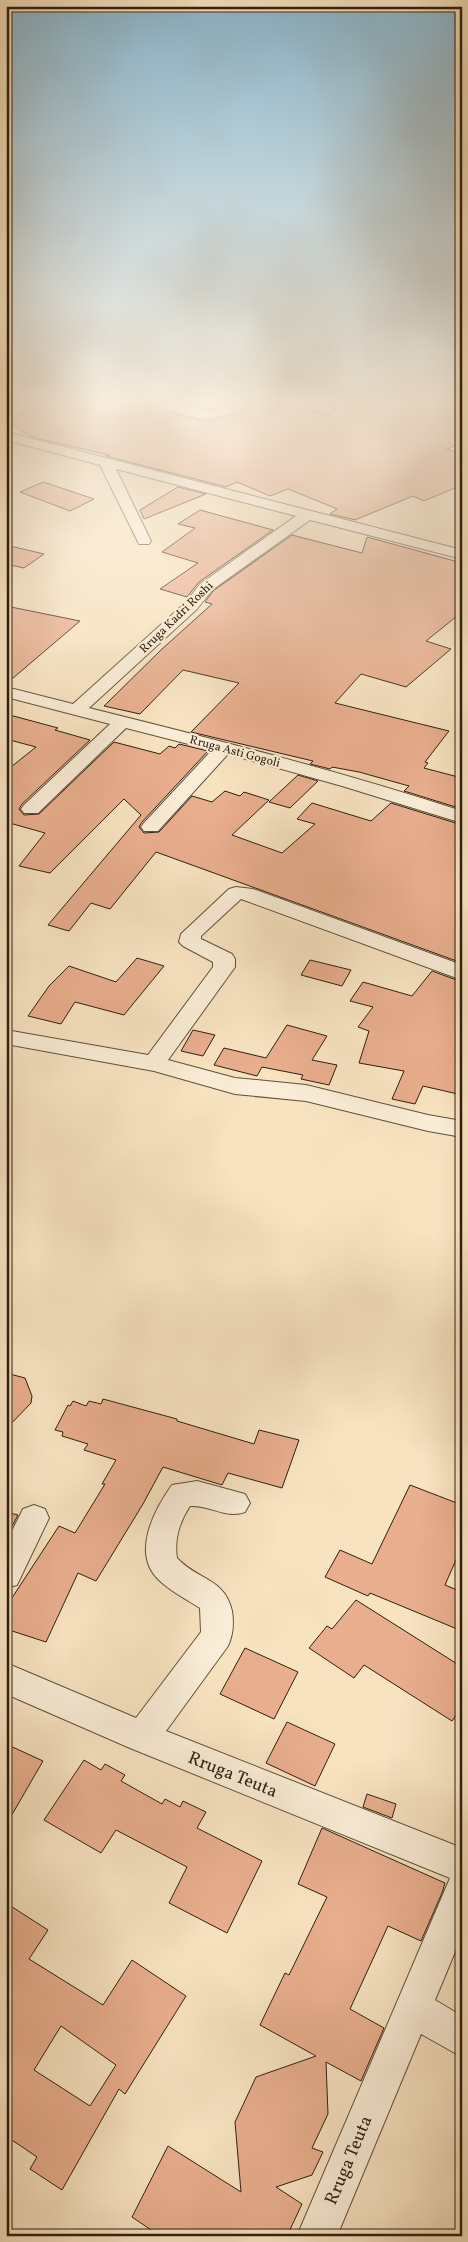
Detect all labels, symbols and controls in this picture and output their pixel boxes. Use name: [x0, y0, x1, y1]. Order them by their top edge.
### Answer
street label: Rruga Kadri Roshi: [136, 578, 217, 657]
street label: Rruga Asti Gogoli: [188, 732, 282, 772]
street label: Rruga Teuta: [184, 1746, 281, 1805]
street label: Rruga Teuta: [319, 2112, 379, 2209]

